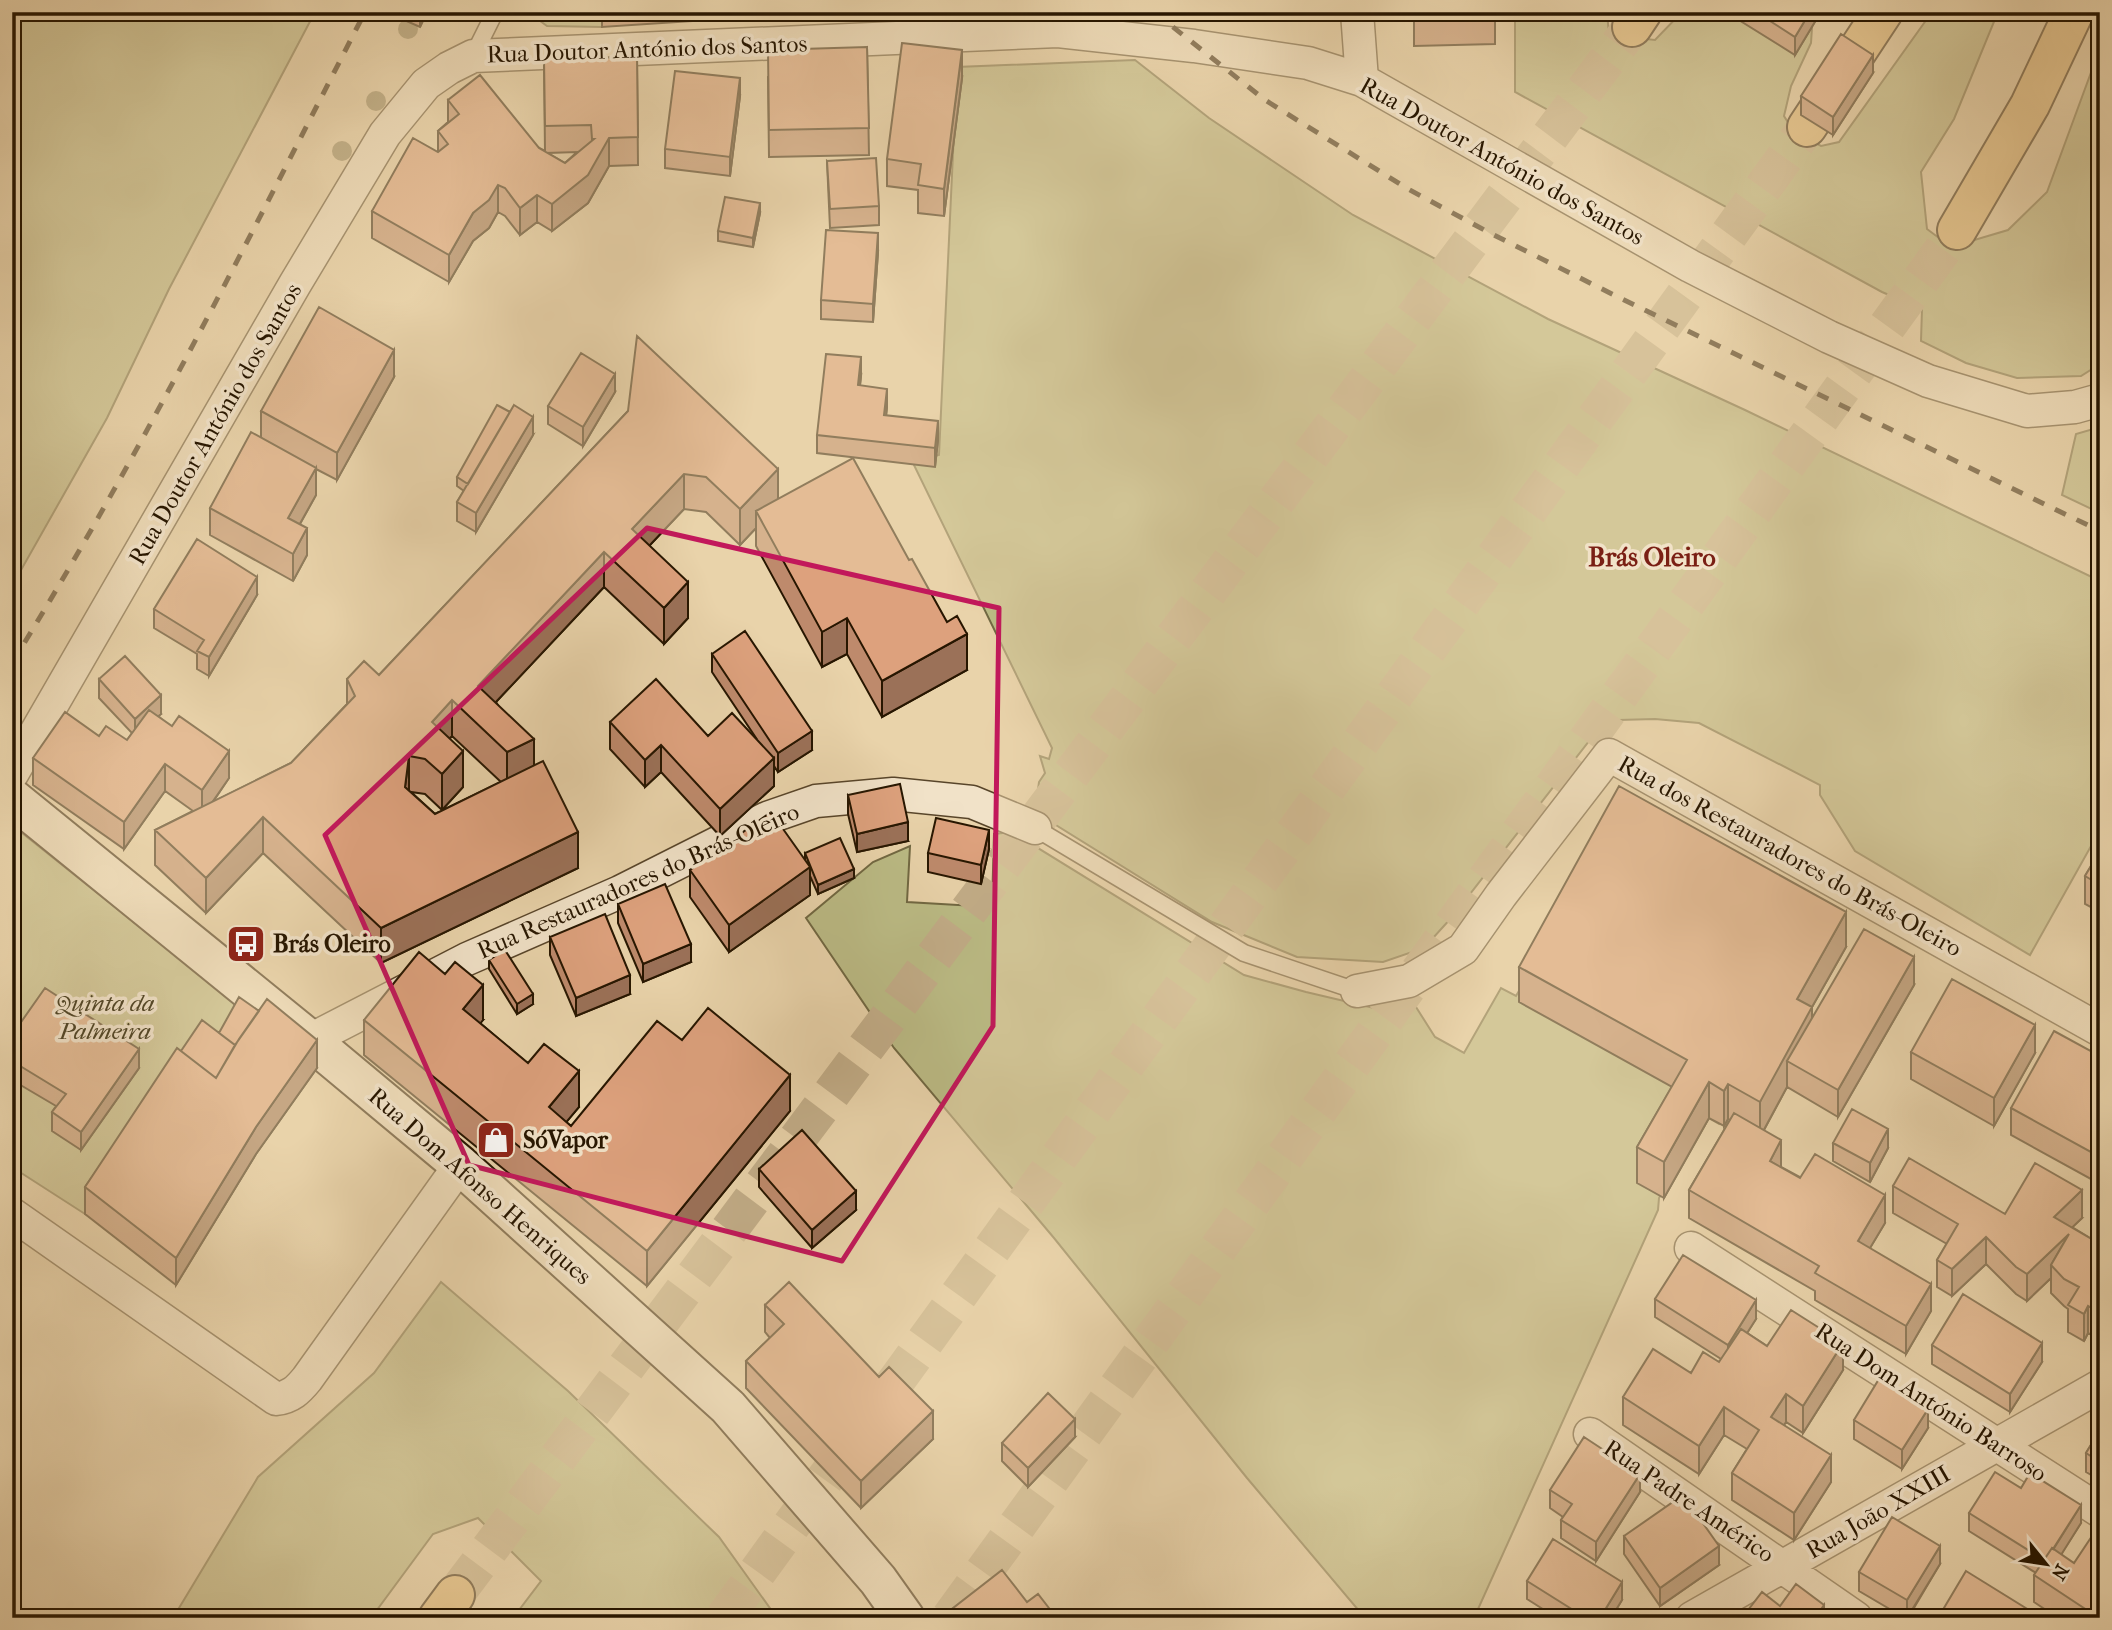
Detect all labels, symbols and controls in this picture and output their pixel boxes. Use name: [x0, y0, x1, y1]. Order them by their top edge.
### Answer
street label: Rua Doutor António dos Santos: [486, 29, 808, 69]
street label: Rua Doutor António dos Santos: [1355, 71, 1649, 251]
street label: Rua Doutor António dos Santos: [123, 278, 307, 570]
district label: Brás Oleiro: [1588, 542, 1716, 573]
street label: Rua dos Restauradores do Brás-Oleiro: [1613, 750, 1967, 962]
street label: Rua Restauradores do Brás-Oleiro: [473, 797, 803, 965]
bus stop icon: Brás Oleiro: [225, 923, 267, 965]
place label: Brás Oleiro: [273, 930, 391, 958]
park label: Quinta da Palmeira: [54, 989, 155, 1045]
street label: Rua Dom Afonso Henriques: [363, 1082, 597, 1290]
shop icon: SóVapor: [475, 1119, 517, 1161]
place label: SóVapor: [523, 1126, 609, 1154]
street label: Rua Dom António Barroso: [1810, 1317, 2052, 1487]
street label: Rua Padre Américo: [1598, 1434, 1780, 1568]
street label: Rua João XXIII: [1801, 1459, 1955, 1565]
north arrow: [2010, 1528, 2080, 1598]
text: N: [2046, 1560, 2073, 1584]

